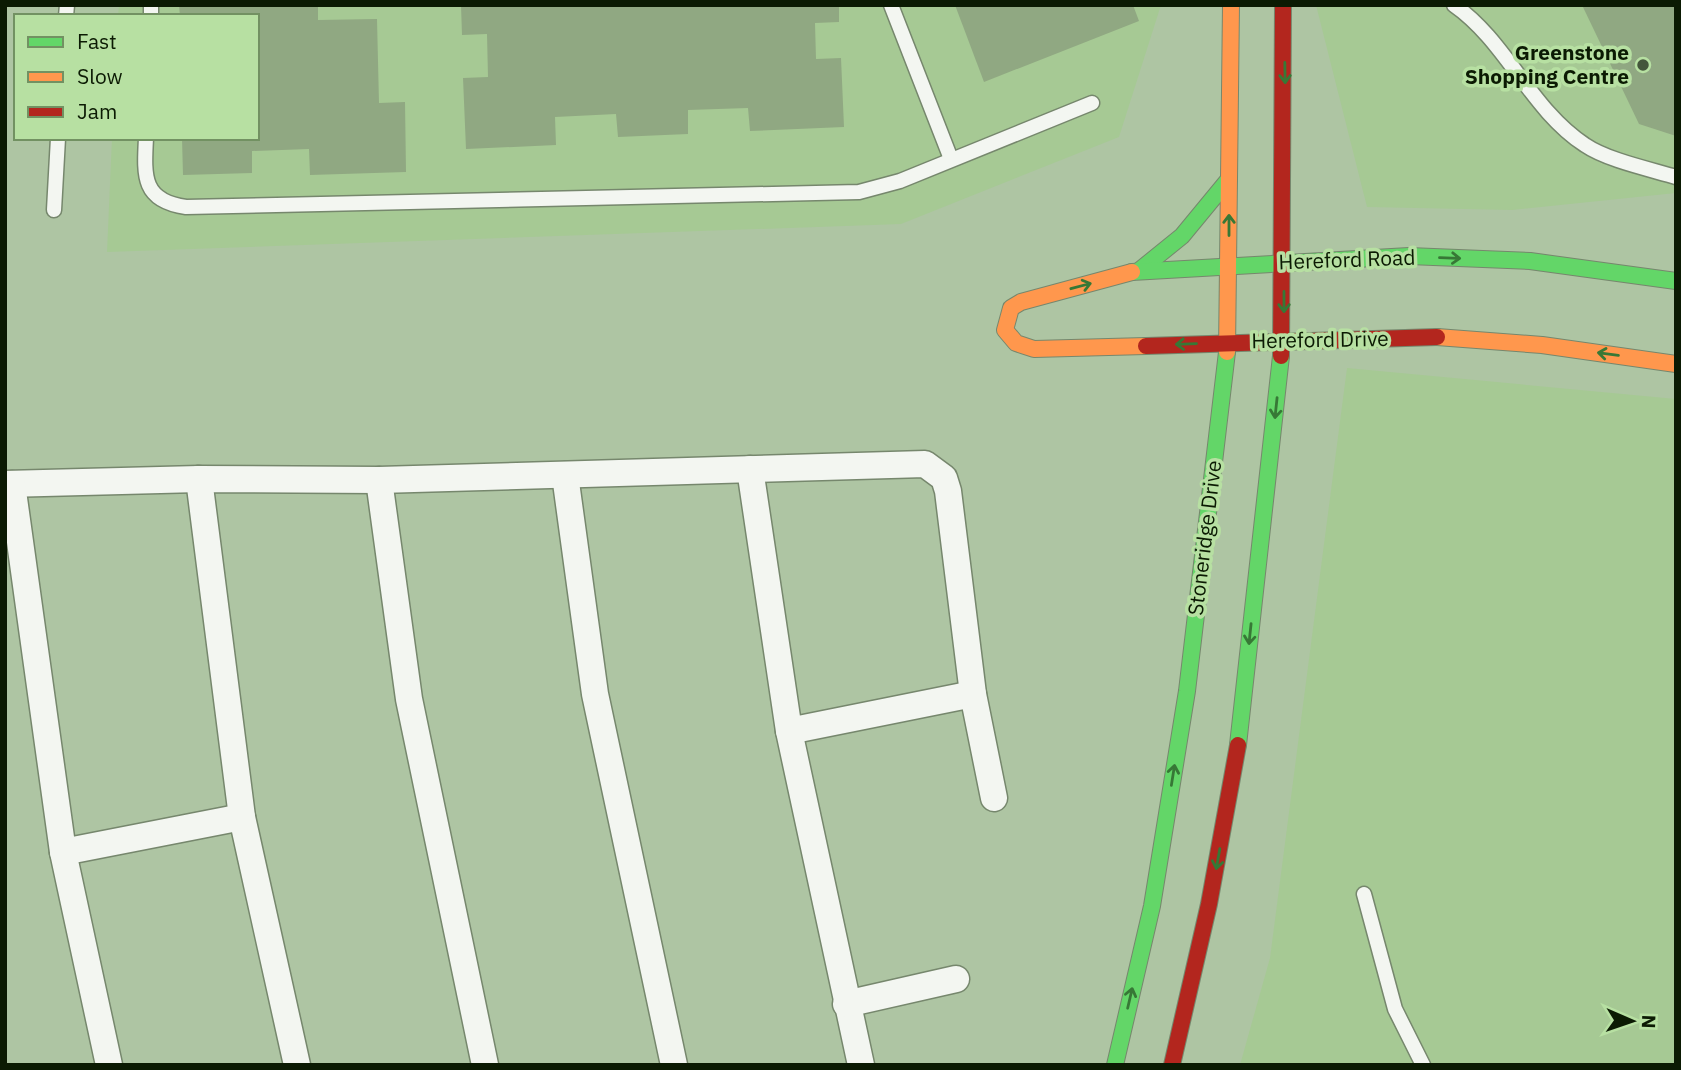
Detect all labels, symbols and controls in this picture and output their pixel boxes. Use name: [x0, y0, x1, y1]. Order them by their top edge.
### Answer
legend: [14, 14, 259, 140]
text: Fast: [77, 27, 117, 55]
place label: Greenstone Shopping Centre: [1465, 38, 1629, 90]
marker: Greenstone Shopping Centre: [1635, 57, 1651, 73]
text: Slow: [77, 62, 123, 90]
one-way arrow: [1278, 62, 1291, 85]
text: Jam: [77, 97, 117, 125]
one-way arrow: [1222, 213, 1236, 236]
street label: Hereford Road: [1278, 243, 1416, 275]
one-way arrow: [1438, 251, 1461, 265]
one-way arrow: [1069, 279, 1091, 292]
one-way arrow: [1277, 290, 1291, 313]
street label: Hereford Drive: [1251, 324, 1389, 354]
one-way arrow: [1175, 337, 1198, 350]
one-way arrow: [1598, 347, 1620, 360]
one-way arrow: [1269, 396, 1282, 419]
street label: Stoneridge Drive: [1181, 459, 1227, 617]
one-way arrow: [1244, 622, 1257, 645]
one-way arrow: [1167, 764, 1180, 787]
one-way arrow: [1210, 847, 1224, 870]
north arrow: [1597, 986, 1667, 1056]
one-way arrow: [1124, 987, 1138, 1010]
text: N: [1637, 1014, 1661, 1029]

